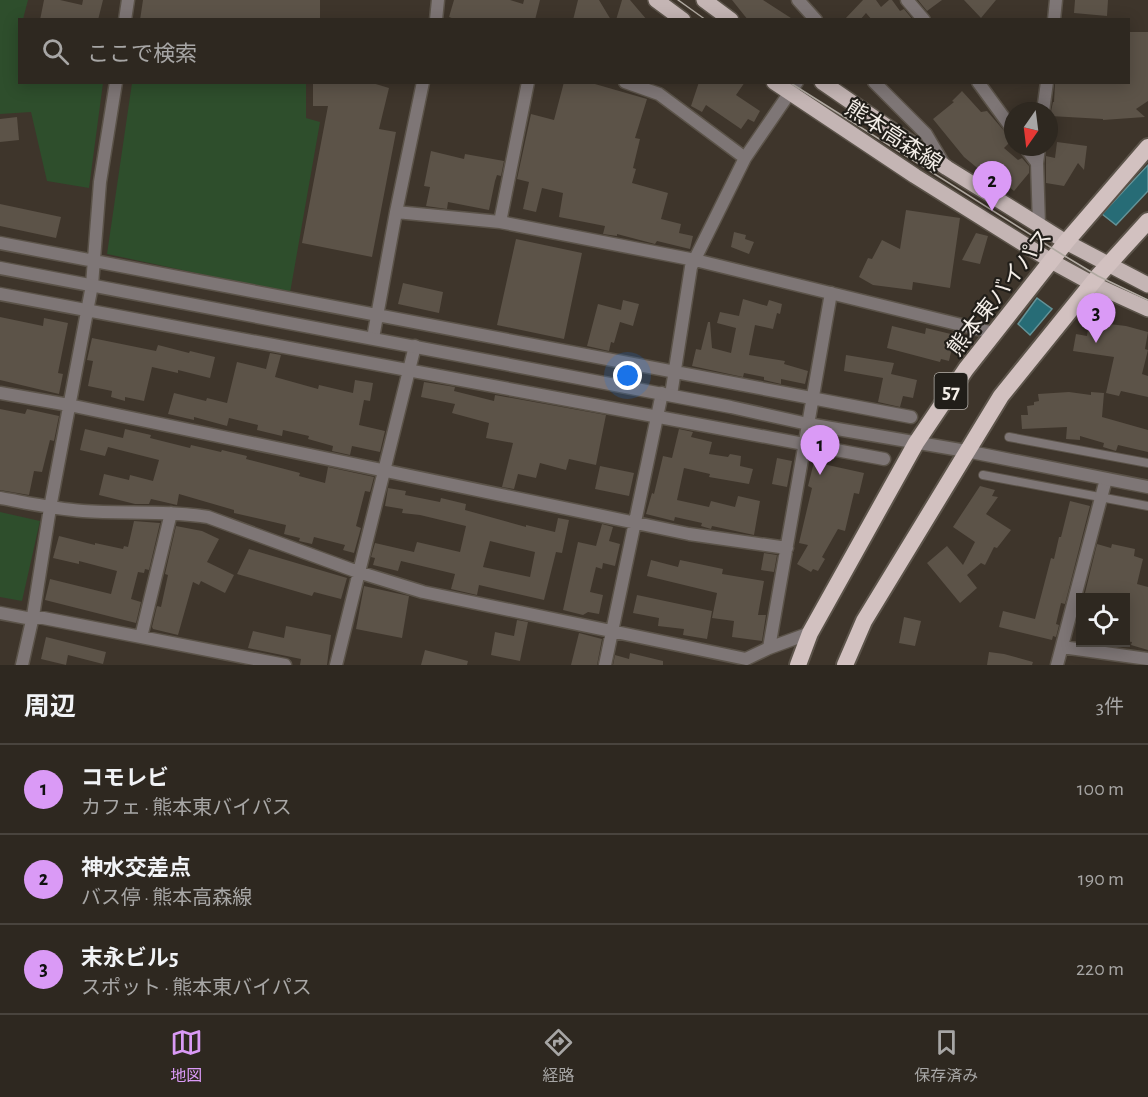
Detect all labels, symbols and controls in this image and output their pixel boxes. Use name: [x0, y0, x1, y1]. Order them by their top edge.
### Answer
search box: [18, 18, 1130, 84]
icon: search: [39, 35, 72, 68]
text: ここで検索: [87, 43, 197, 65]
street label: 熊本高森線: [841, 96, 946, 175]
north arrow: [1004, 102, 1058, 156]
pin: 2: [972, 162, 1012, 211]
street label: 熊本東バイパス: [943, 225, 1056, 360]
pin: 3: [1076, 294, 1116, 343]
your location: [613, 361, 642, 390]
road number: 57: [934, 373, 968, 409]
pin: 1: [800, 426, 840, 475]
map controls: [1076, 593, 1130, 647]
button: locate: [1076, 593, 1130, 647]
text: 周辺: [24, 694, 76, 720]
text: 3件: [1096, 697, 1124, 717]
text: コモレビ: [81, 767, 169, 789]
text: 1: [40, 779, 47, 799]
text: 100 m: [1077, 779, 1124, 799]
text: カフェ · 熊本東バイパス: [81, 798, 292, 818]
text: 神水交差点: [81, 857, 191, 879]
text: 2: [39, 869, 48, 889]
text: 190 m: [1078, 869, 1124, 889]
text: バス停 · 熊本高森線: [81, 888, 252, 908]
text: 末永ビル5: [81, 947, 179, 969]
text: 3: [39, 959, 48, 979]
text: 220 m: [1076, 959, 1124, 979]
text: スポット · 熊本東バイパス: [81, 978, 312, 998]
tab: 地図: [170, 1026, 203, 1086]
tab: 経路: [542, 1026, 575, 1086]
tab: 保存済み: [914, 1026, 978, 1086]

